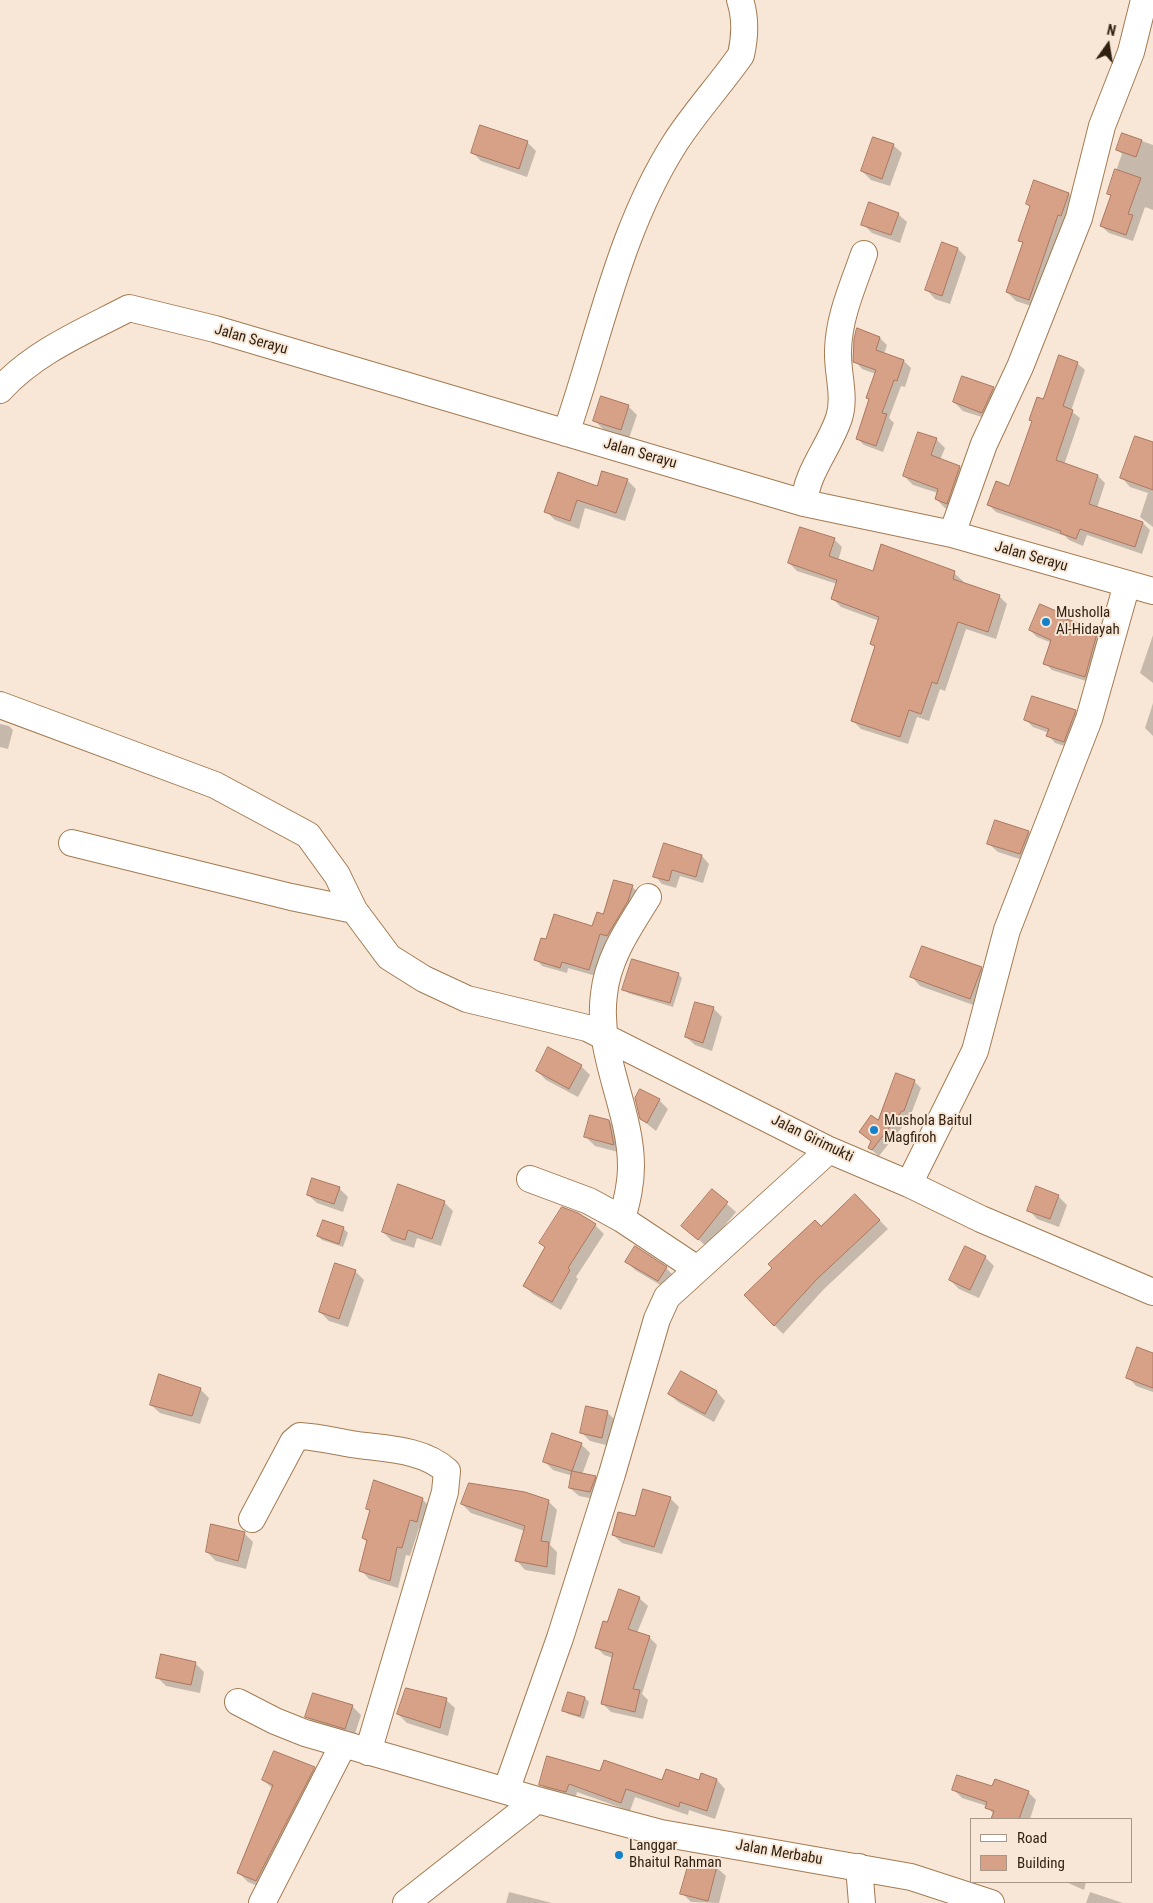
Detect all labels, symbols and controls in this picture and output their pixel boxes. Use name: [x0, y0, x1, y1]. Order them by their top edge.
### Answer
north arrow: [1083, 20, 1133, 70]
text: N: [1105, 22, 1117, 39]
street label: Jalan Serayu: [212, 321, 290, 359]
street label: Jalan Serayu: [601, 435, 679, 473]
street label: Jalan Serayu: [992, 538, 1070, 576]
place label: Musholla Al-Hidayah: [1056, 604, 1120, 639]
marker: Musholla Al-Hidayah: [1040, 616, 1052, 628]
street label: Jalan Girimukti: [768, 1111, 856, 1167]
place label: Mushola Baitul Magfiroh: [884, 1112, 972, 1147]
marker: Mushola Baitul Magfiroh: [868, 1124, 880, 1136]
legend: [970, 1818, 1133, 1883]
text: Road: [1017, 1829, 1047, 1847]
place label: Langgar Bhaitul Rahman: [629, 1837, 722, 1872]
street label: Jalan Merbabu: [734, 1837, 824, 1869]
marker: Langgar Bhaitul Rahman: [613, 1849, 625, 1861]
text: Building: [1017, 1854, 1065, 1872]

